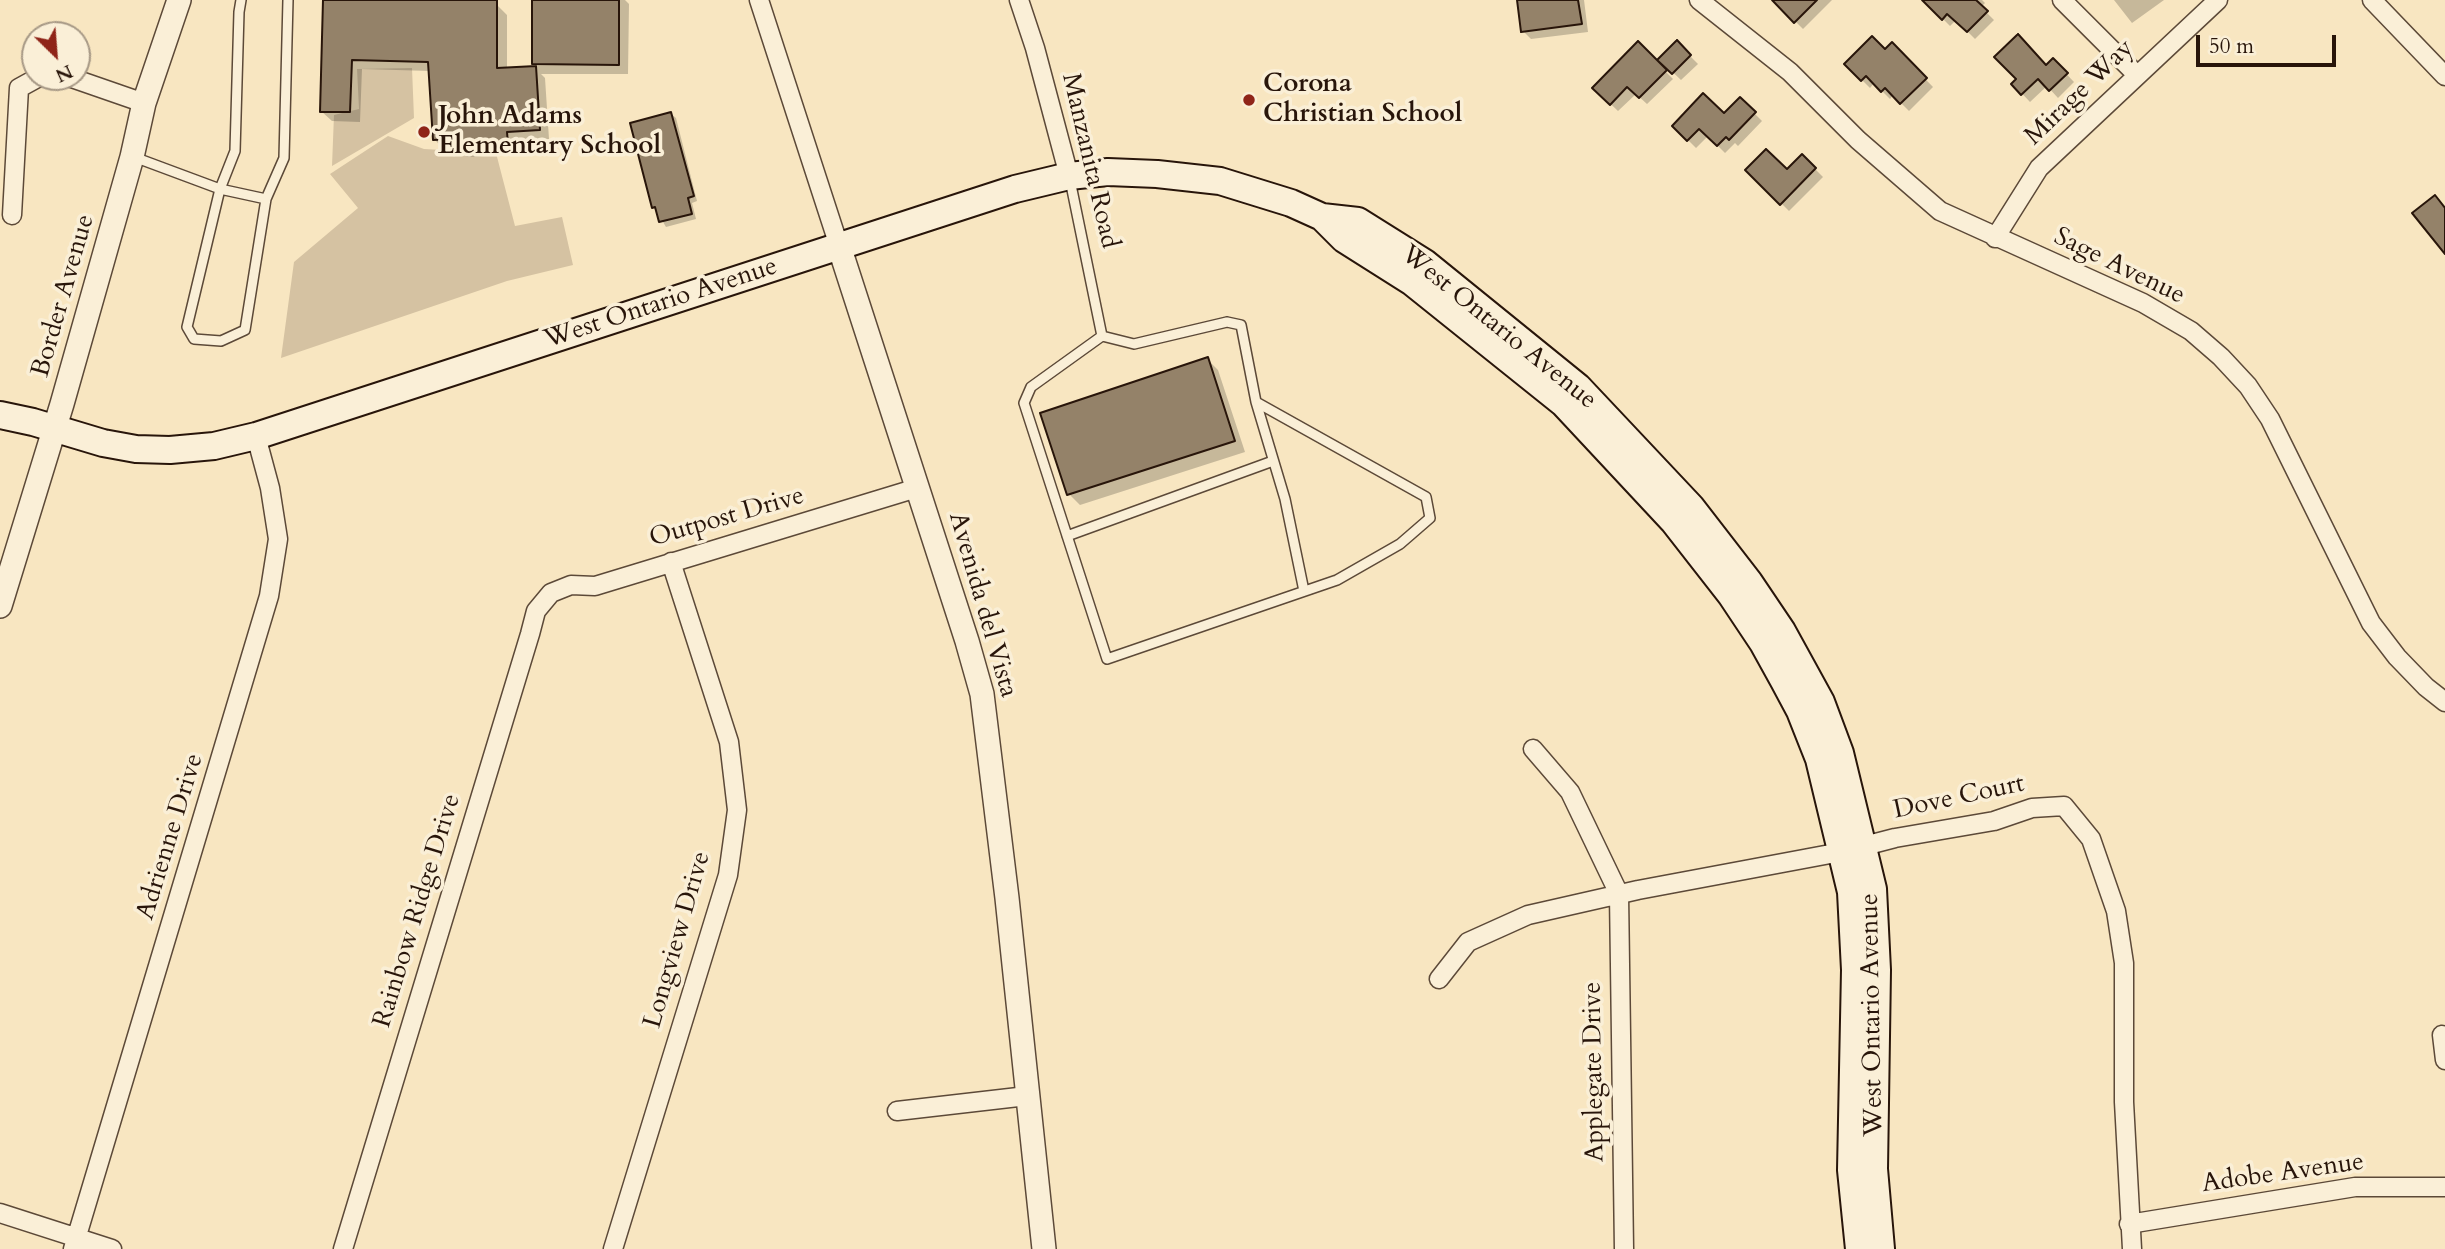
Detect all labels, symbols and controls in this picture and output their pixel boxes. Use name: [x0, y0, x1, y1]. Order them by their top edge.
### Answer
north arrow: [21, 21, 91, 91]
scale bar: [2200, 21, 2340, 65]
text: 50 m: [2209, 32, 2254, 61]
street label: Mirage Way: [2019, 33, 2141, 153]
text: N: [51, 58, 77, 88]
place label: Corona Christian School: [1263, 69, 1462, 130]
street label: Manzanita Road: [1054, 70, 1124, 252]
marker: Corona Christian School: [1241, 92, 1257, 108]
place label: John Adams Elementary School: [438, 101, 661, 162]
marker: John Adams Elementary School: [416, 124, 432, 140]
street label: Border Avenue: [26, 211, 102, 381]
street label: Sage Avenue: [2048, 222, 2190, 312]
street label: West Ontario Avenue: [1394, 239, 1602, 417]
street label: West Ontario Avenue: [541, 252, 781, 356]
street label: Outpost Drive: [646, 481, 808, 555]
street label: Avenida del Vista: [941, 509, 1023, 701]
street label: Adrienne Drive: [131, 750, 211, 924]
street label: Dove Court: [1891, 769, 2027, 827]
street label: Rainbow Ridge Drive: [368, 790, 468, 1032]
street label: Longview Drive: [638, 848, 718, 1032]
street label: West Ontario Avenue: [1855, 893, 1891, 1137]
street label: Applegate Drive: [1578, 982, 1612, 1162]
street label: Adobe Avenue: [2200, 1147, 2366, 1201]

